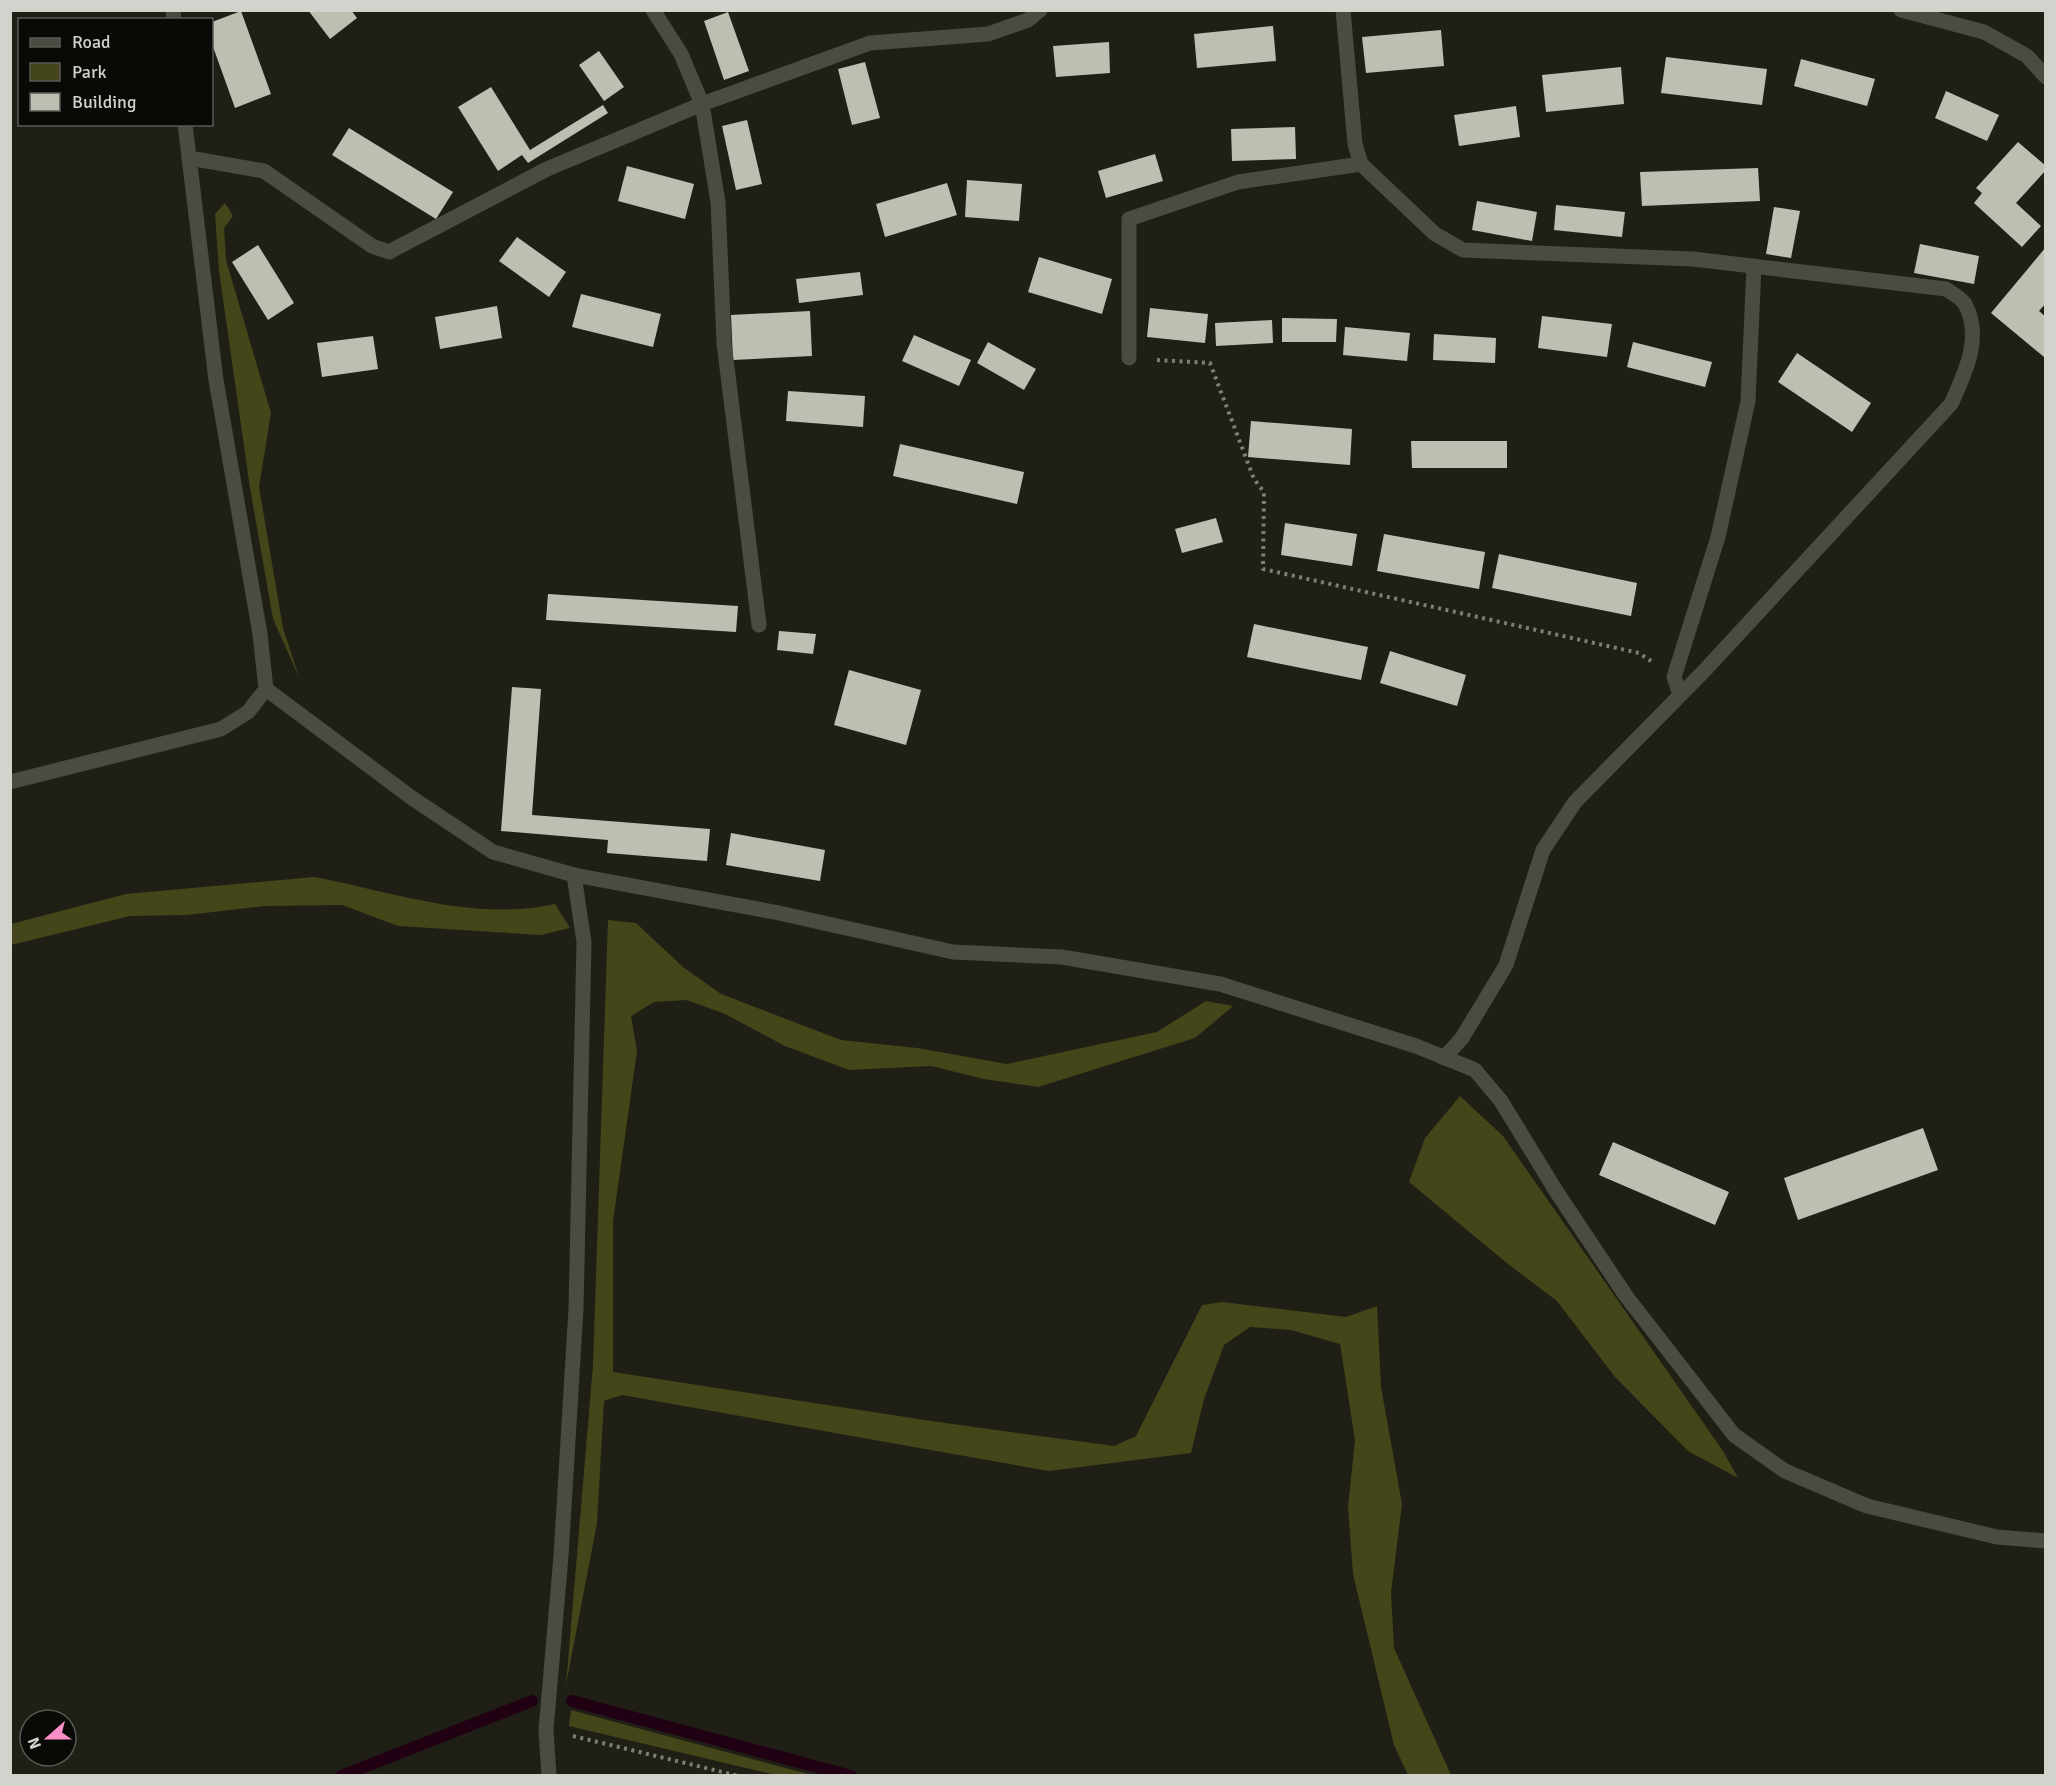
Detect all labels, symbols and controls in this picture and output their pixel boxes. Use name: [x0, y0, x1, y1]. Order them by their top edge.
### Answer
legend: [18, 18, 213, 126]
text: Road: [72, 31, 111, 53]
text: Park: [72, 61, 107, 83]
text: Building: [72, 91, 136, 113]
north arrow: [18, 1708, 78, 1768]
text: N: [24, 1734, 46, 1752]

